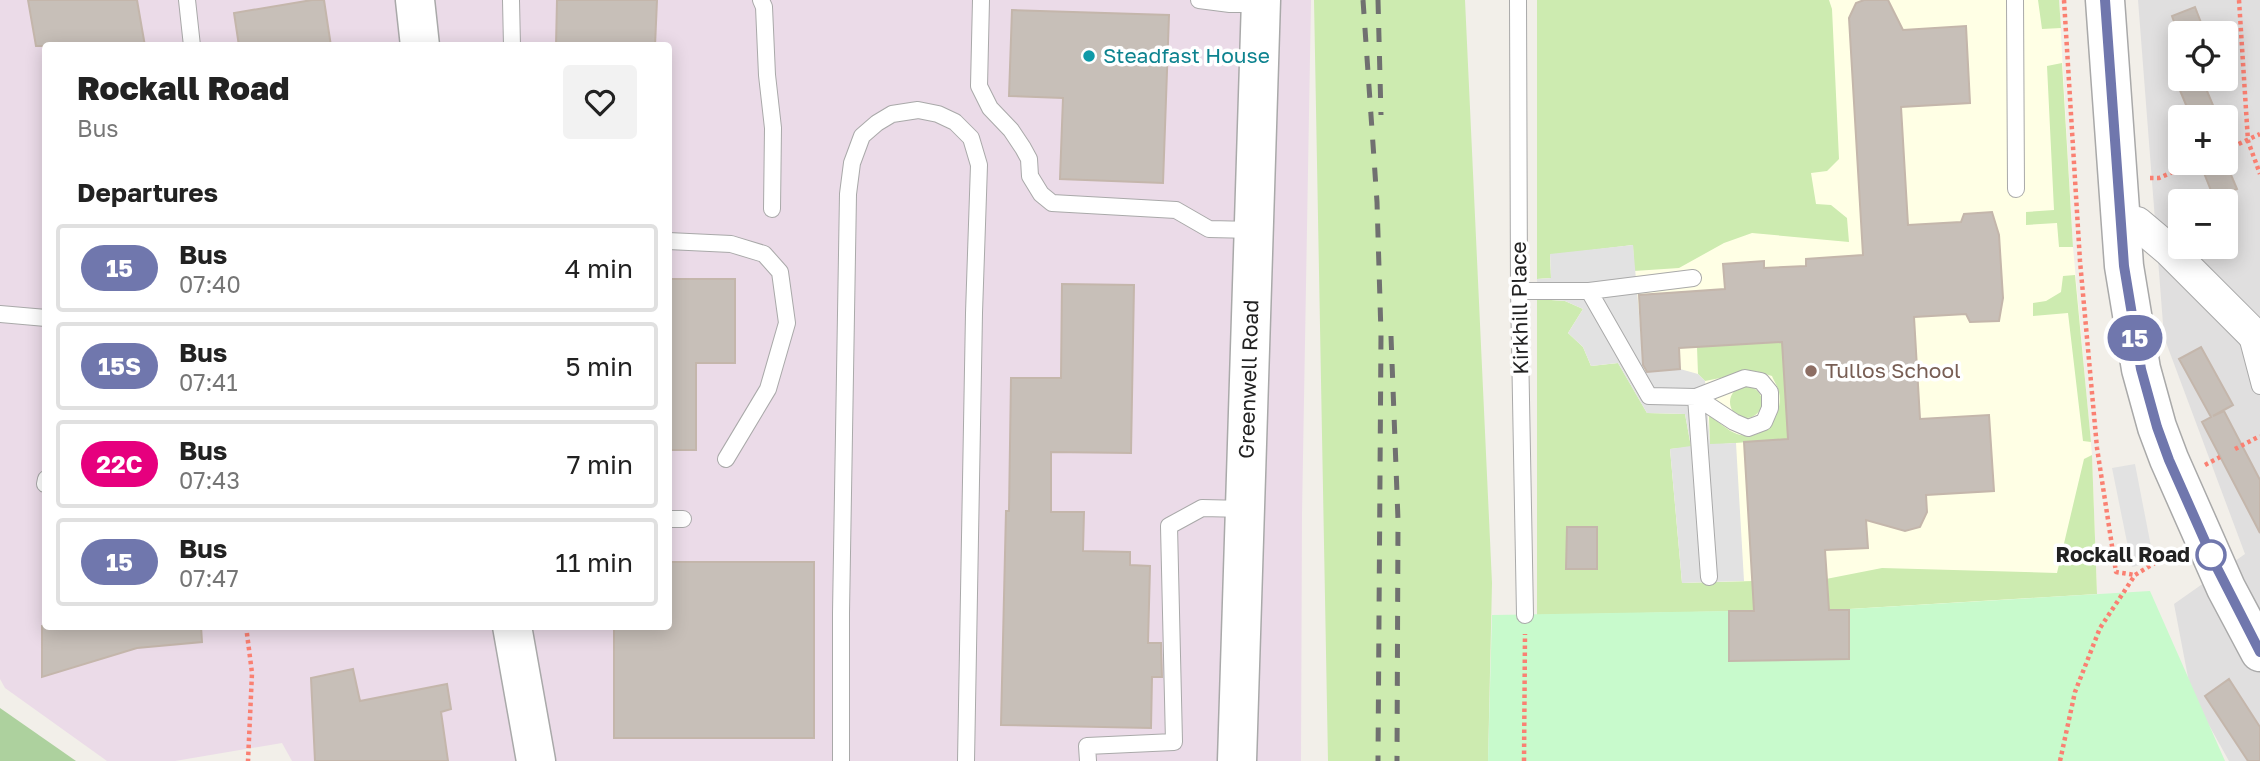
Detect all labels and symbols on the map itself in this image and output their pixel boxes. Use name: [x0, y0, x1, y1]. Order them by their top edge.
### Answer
place label: Steadfast House: [1103, 42, 1270, 68]
marker: Steadfast House: [1081, 48, 1097, 64]
street label: Kirkhill Place: [1505, 241, 1533, 375]
street label: Greenwell Road: [1233, 299, 1264, 459]
line badge: 15: [2104, 315, 2166, 361]
place label: Tullos School: [1825, 357, 1961, 383]
marker: Tullos School: [1803, 363, 1819, 379]
marker: Rockall Road: [2196, 540, 2226, 570]
place label: Rockall Road: [2056, 541, 2190, 567]

